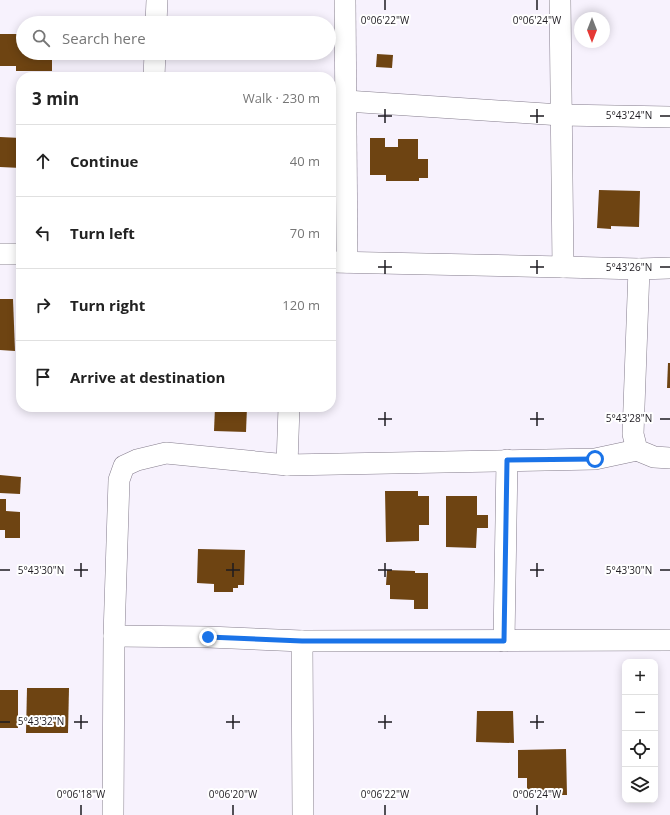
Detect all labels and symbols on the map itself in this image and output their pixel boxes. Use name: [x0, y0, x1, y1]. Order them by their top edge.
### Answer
north arrow: [574, 12, 610, 48]
text: 0°06'22"W: [361, 13, 410, 27]
text: 0°06'24"W: [513, 13, 562, 27]
text: 5°43'24"N: [606, 108, 652, 122]
text: 5°43'26"N: [606, 260, 652, 274]
text: 5°43'28"N: [606, 411, 652, 425]
route start: [586, 450, 604, 468]
text: 5°43'30"N: [18, 563, 64, 577]
text: 5°43'30"N: [606, 563, 652, 577]
route end: [199, 628, 217, 646]
text: 5°43'32"N: [18, 714, 64, 728]
text: 0°06'18"W: [57, 787, 106, 801]
text: 0°06'20"W: [209, 787, 258, 801]
text: 0°06'22"W: [361, 787, 410, 801]
text: 0°06'24"W: [513, 787, 562, 801]

